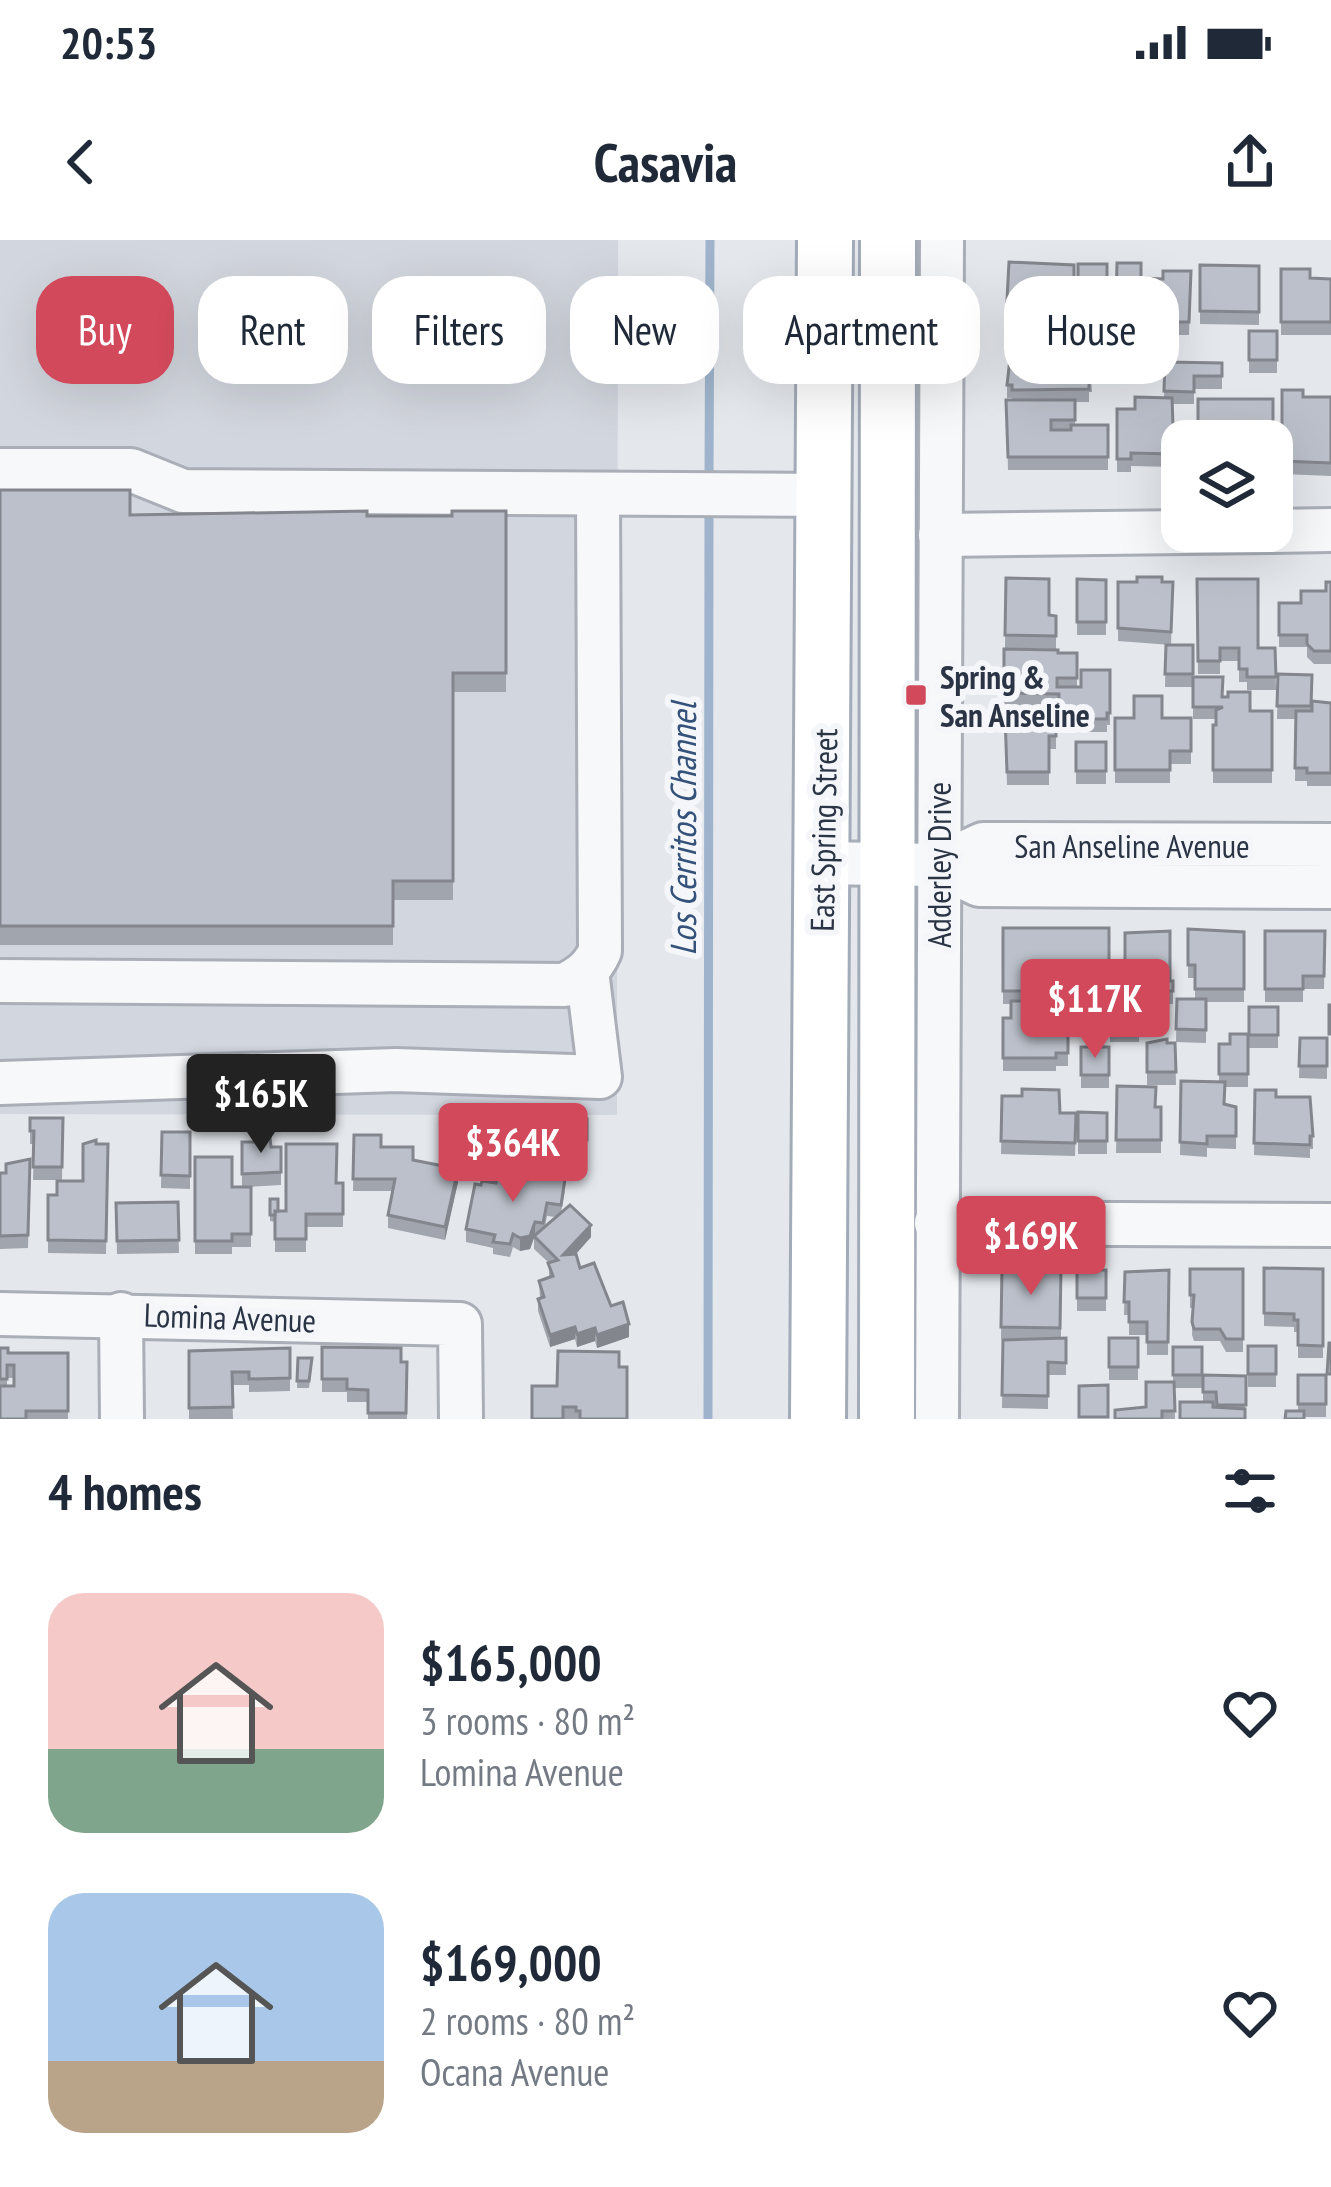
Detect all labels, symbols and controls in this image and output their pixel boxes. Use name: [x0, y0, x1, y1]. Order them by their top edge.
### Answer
text: 20:53: [60, 13, 157, 71]
text: Casavia: [594, 127, 737, 197]
icon: back: [48, 129, 114, 195]
icon: share: [1217, 129, 1283, 195]
chip: Buy: [36, 276, 174, 384]
chip: Rent: [198, 276, 348, 384]
chip: Filters: [372, 276, 546, 384]
chip: New: [570, 276, 719, 384]
chip: Apartment: [743, 276, 980, 384]
chip: House: [1004, 276, 1179, 384]
map controls: [1161, 420, 1293, 552]
button: layers: [1161, 420, 1293, 552]
place label: Spring & San Anseline: [940, 655, 1090, 736]
marker: Spring & San Anseline: [903, 682, 929, 708]
water label: Los Cerritos Channel: [659, 699, 706, 956]
street label: East Spring Street: [800, 728, 846, 932]
street label: Adderley Drive: [917, 782, 960, 948]
street label: San Anseline Avenue: [1014, 824, 1250, 867]
pin: $117K: [1011, 959, 1179, 1061]
text: $117K: [1048, 972, 1142, 1023]
pin: $165K: [177, 1054, 345, 1156]
text: $165K: [214, 1067, 308, 1118]
pin: $364K: [429, 1103, 597, 1205]
text: $364K: [466, 1116, 560, 1167]
pin: $169K: [947, 1196, 1115, 1298]
text: $169K: [984, 1209, 1078, 1260]
street label: Lomina Avenue: [143, 1293, 317, 1341]
text: 4 homes: [48, 1458, 202, 1524]
icon: filters: [1217, 1458, 1283, 1524]
text: $165,000: [420, 1629, 602, 1695]
icon: home: [144, 1641, 288, 1785]
icon: heart: [1217, 1680, 1283, 1746]
text: 3 rooms · 80 m²: [420, 1695, 635, 1746]
text: Lomina Avenue: [420, 1746, 624, 1797]
text: $169,000: [420, 1929, 602, 1995]
icon: home: [144, 1941, 288, 2085]
icon: heart: [1217, 1980, 1283, 2046]
text: 2 rooms · 80 m²: [420, 1995, 635, 2046]
text: Ocana Avenue: [420, 2046, 609, 2097]

